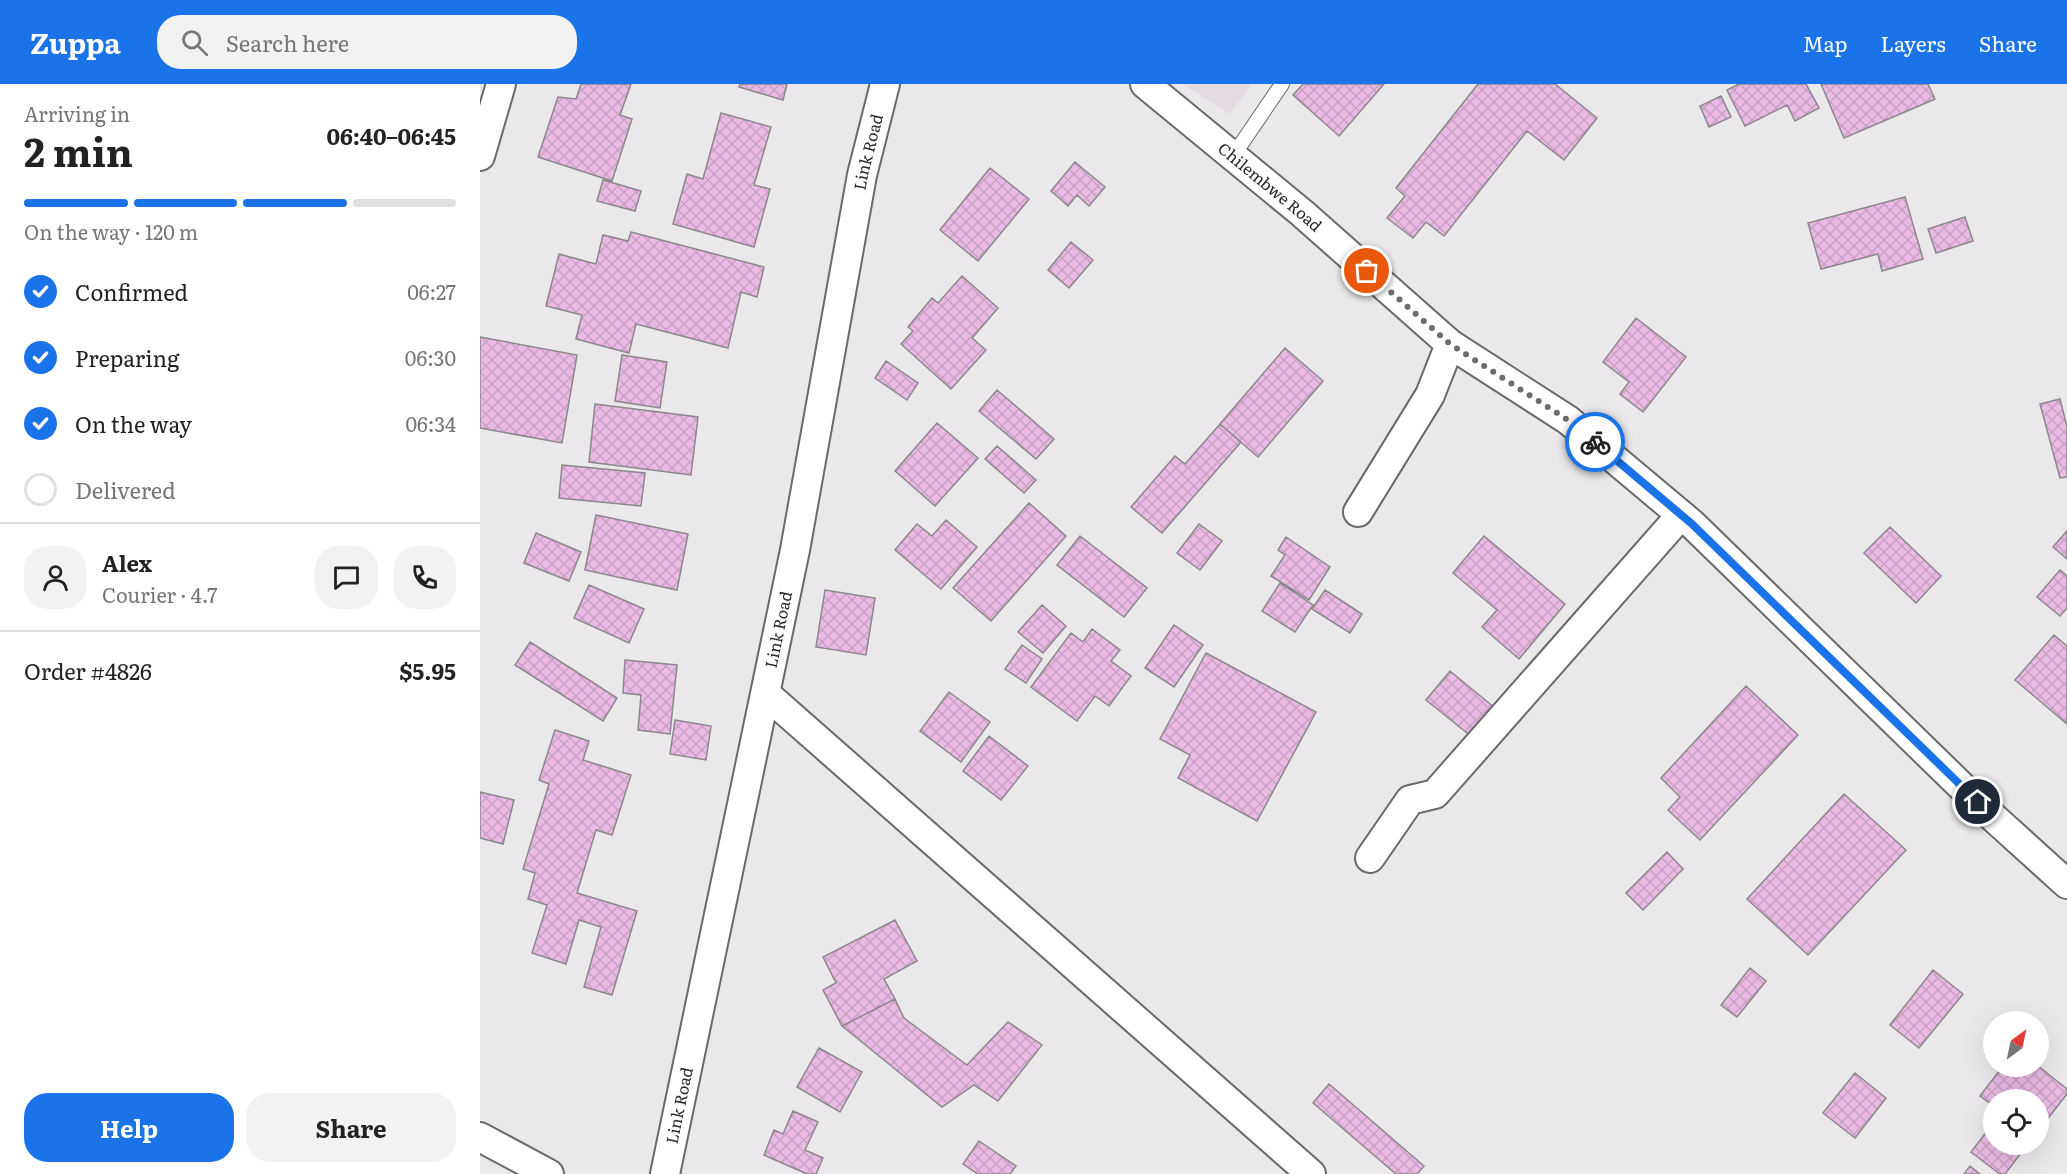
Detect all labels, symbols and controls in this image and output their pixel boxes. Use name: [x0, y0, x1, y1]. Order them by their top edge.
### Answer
search box: [157, 15, 577, 69]
text: Zuppa: [30, 21, 121, 63]
icon: search: [178, 26, 211, 59]
text: Search here: [226, 26, 349, 59]
text: Map: [1803, 27, 1848, 58]
text: Layers: [1881, 27, 1946, 58]
text: Share: [1979, 27, 2037, 58]
text: Arriving in: [24, 98, 130, 128]
street label: Link Road: [847, 111, 888, 192]
text: 06:40–06:45: [326, 119, 456, 152]
text: 2 min: [24, 121, 133, 179]
street label: Chilembwe Road: [1213, 136, 1328, 237]
text: On the way · 120 m: [24, 216, 198, 246]
pin: [1341, 245, 1392, 296]
icon: bag: [1350, 254, 1383, 287]
icon: check: [24, 275, 57, 308]
text: Confirmed: [75, 275, 188, 308]
text: 06:27: [407, 276, 456, 306]
icon: check: [24, 341, 57, 374]
text: Preparing: [75, 341, 179, 374]
text: 06:30: [405, 342, 456, 372]
icon: check: [24, 407, 57, 440]
text: On the way: [75, 407, 192, 440]
text: 06:34: [405, 408, 456, 438]
courier: [1565, 412, 1625, 472]
icon: bike: [1579, 426, 1612, 459]
text: Delivered: [75, 473, 176, 506]
button: person: [24, 546, 87, 609]
text: Alex: [102, 546, 152, 579]
button: chat: [315, 546, 378, 609]
button: phone: [393, 546, 456, 609]
text: Courier · 4.7: [102, 579, 217, 609]
street label: Link Road: [758, 589, 797, 670]
text: Order #4826: [24, 654, 152, 687]
text: $5.95: [399, 654, 456, 687]
pin: [1952, 776, 2003, 827]
icon: home: [1961, 785, 1994, 818]
north arrow: [1983, 1011, 2049, 1077]
map controls: [1983, 1011, 2049, 1155]
street label: Link Road: [659, 1064, 698, 1146]
button: locate: [1983, 1089, 2049, 1155]
button: Help: [24, 1093, 234, 1162]
button: Share: [246, 1093, 456, 1162]

